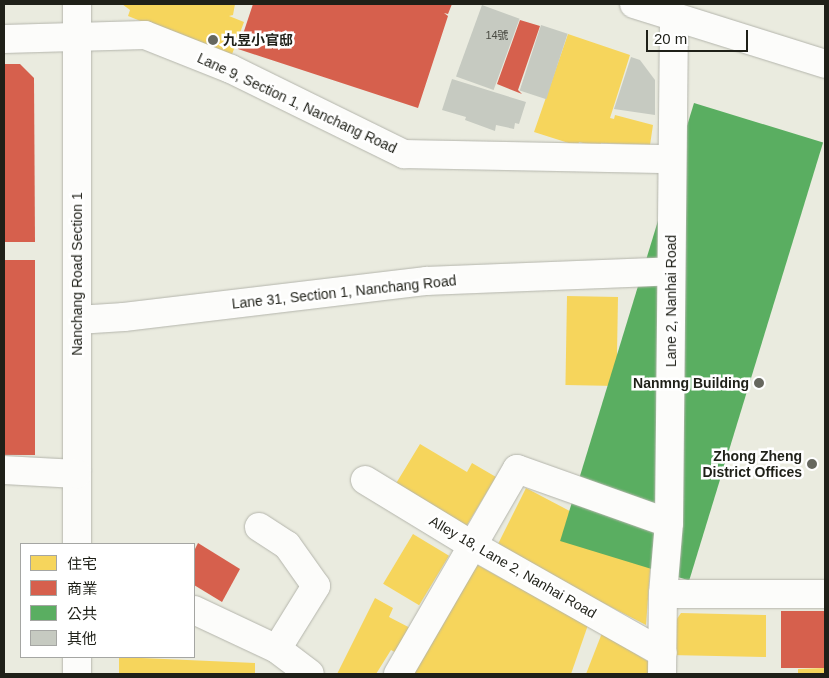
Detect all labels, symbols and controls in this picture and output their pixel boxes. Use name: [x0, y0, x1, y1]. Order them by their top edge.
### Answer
scale bar: [649, 20, 752, 52]
house number: 14號: [485, 28, 509, 42]
text: 20 m: [654, 30, 687, 47]
place label: 九昱小官邸: [223, 32, 293, 48]
marker: 九昱小官邸: [207, 34, 219, 46]
street label: Lane 9, Section 1, Nanchang Road: [195, 49, 399, 157]
street label: Nanchang Road Section 1: [69, 192, 85, 356]
street label: Lane 2, Nanhai Road: [663, 235, 679, 367]
street label: Lane 31, Section 1, Nanchang Road: [231, 272, 457, 312]
place label: Nanmng Building: [633, 375, 749, 391]
marker: Nanmng Building: [753, 377, 765, 389]
place label: Zhong Zheng District Offices: [702, 448, 802, 481]
marker: Zhong Zheng District Offices: [806, 458, 818, 470]
street label: Alley 18, Lane 2, Nanhai Road: [427, 512, 599, 622]
legend: [20, 543, 195, 658]
text: 住宅: [67, 555, 97, 572]
text: 商業: [67, 580, 97, 597]
text: 公共: [67, 605, 97, 622]
text: 其他: [67, 630, 97, 647]

